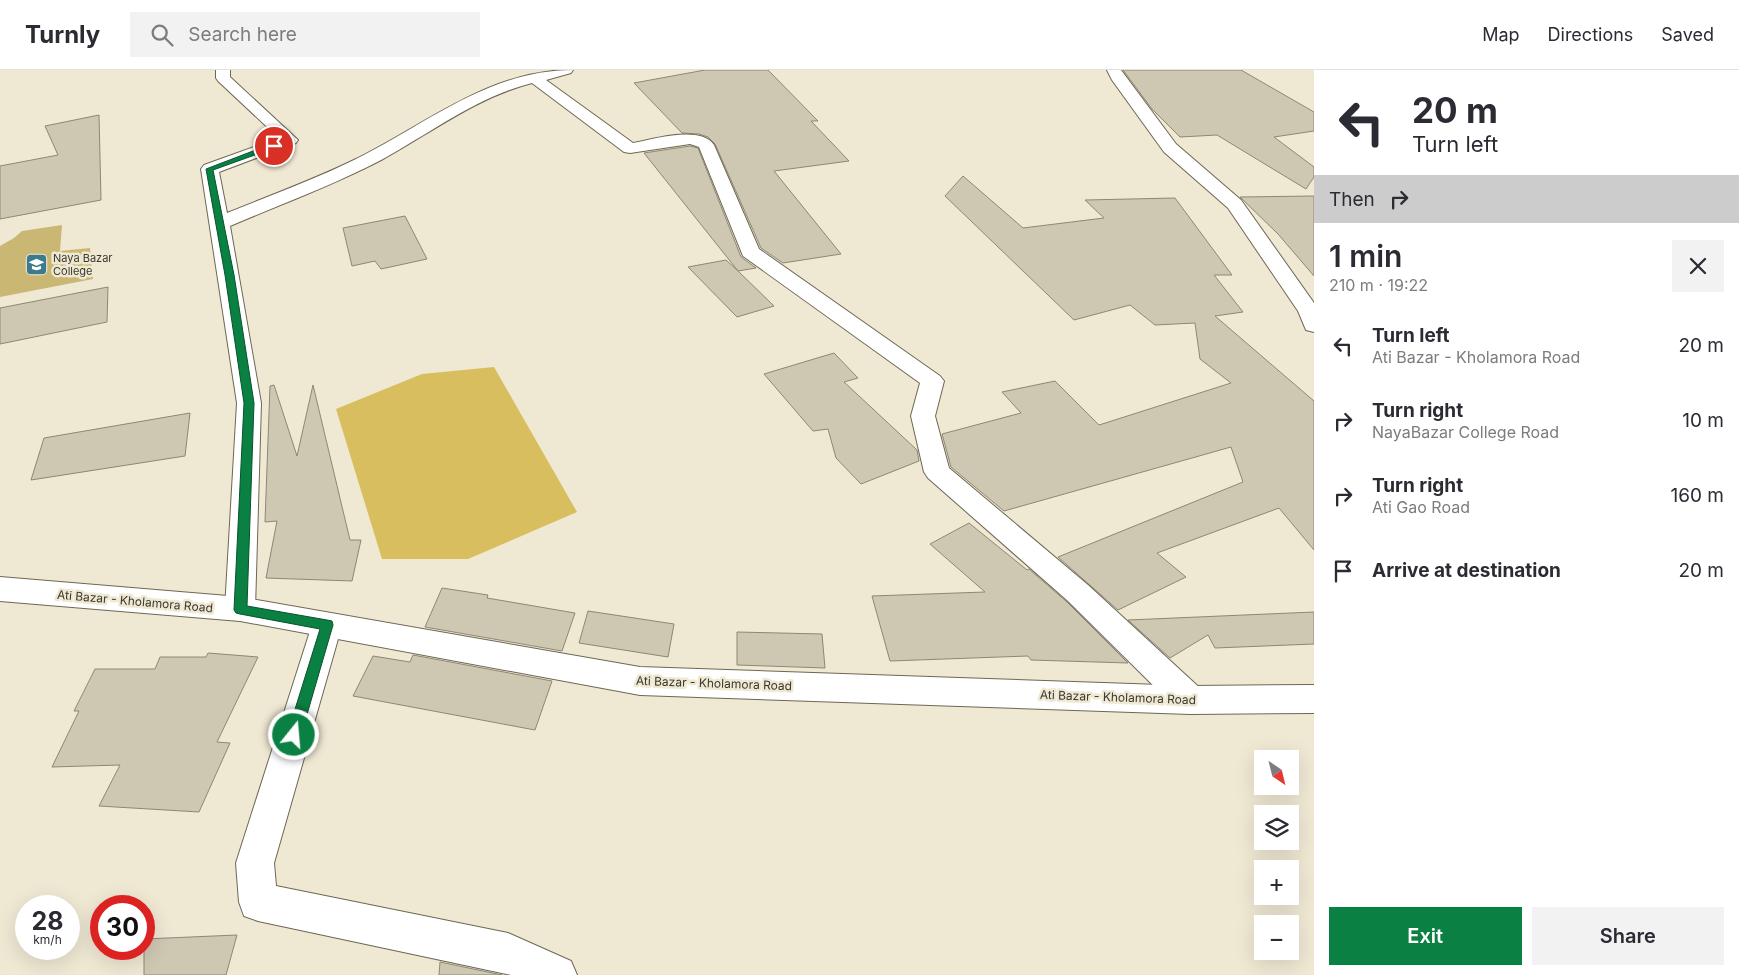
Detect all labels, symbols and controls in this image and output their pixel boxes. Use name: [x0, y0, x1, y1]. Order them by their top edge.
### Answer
search box: [130, 12, 480, 57]
text: Turnly: [25, 20, 100, 49]
icon: search: [148, 21, 176, 49]
text: Search here: [188, 23, 297, 46]
text: Map: [1482, 24, 1520, 45]
text: Directions: [1548, 24, 1633, 45]
text: Saved: [1661, 24, 1714, 45]
text: 20 m: [1412, 89, 1498, 131]
icon: left: [1329, 90, 1394, 155]
pin: [253, 125, 295, 167]
text: Turn left: [1412, 131, 1498, 157]
icon: arrive: [260, 132, 288, 160]
icon: right: [1385, 185, 1413, 213]
text: Then: [1329, 188, 1375, 211]
text: 1 min: [1329, 238, 1402, 274]
button: close: [1672, 240, 1724, 292]
place label: Naya Bazar College: [53, 251, 112, 278]
school or university icon: Naya Bazar College: [25, 252, 49, 276]
text: 210 m · 19:22: [1329, 275, 1428, 295]
text: Turn left: [1372, 324, 1450, 347]
icon: left: [1329, 332, 1357, 360]
text: 20 m: [1678, 334, 1724, 357]
text: Ati Bazar - Kholamora Road: [1372, 347, 1580, 367]
text: Turn right: [1372, 399, 1463, 422]
icon: right: [1329, 407, 1357, 435]
text: 10 m: [1682, 409, 1724, 432]
text: NayaBazar College Road: [1372, 422, 1559, 442]
text: Turn right: [1372, 474, 1463, 497]
icon: right: [1329, 482, 1357, 510]
text: 160 m: [1671, 484, 1724, 507]
text: Ati Gao Road: [1372, 497, 1470, 517]
icon: arrive: [1329, 557, 1357, 585]
text: Arrive at destination: [1372, 559, 1561, 582]
text: 20 m: [1678, 559, 1724, 582]
street label: Ati Bazar - Kholamora Road: [57, 587, 213, 615]
street label: Ati Bazar - Kholamora Road: [636, 673, 792, 693]
street label: Ati Bazar - Kholamora Road: [1040, 687, 1196, 707]
position arrow: [267, 708, 319, 760]
north arrow: [1254, 750, 1299, 795]
map controls: [1254, 750, 1299, 960]
button: layers: [1254, 805, 1299, 850]
button: +: [1254, 860, 1299, 905]
speed limit sign: 30: [90, 895, 155, 960]
text: 28: [31, 906, 64, 936]
button: Exit: [1329, 907, 1522, 965]
button: Share: [1532, 907, 1724, 965]
button: −: [1254, 915, 1299, 960]
text: km/h: [33, 932, 62, 947]

